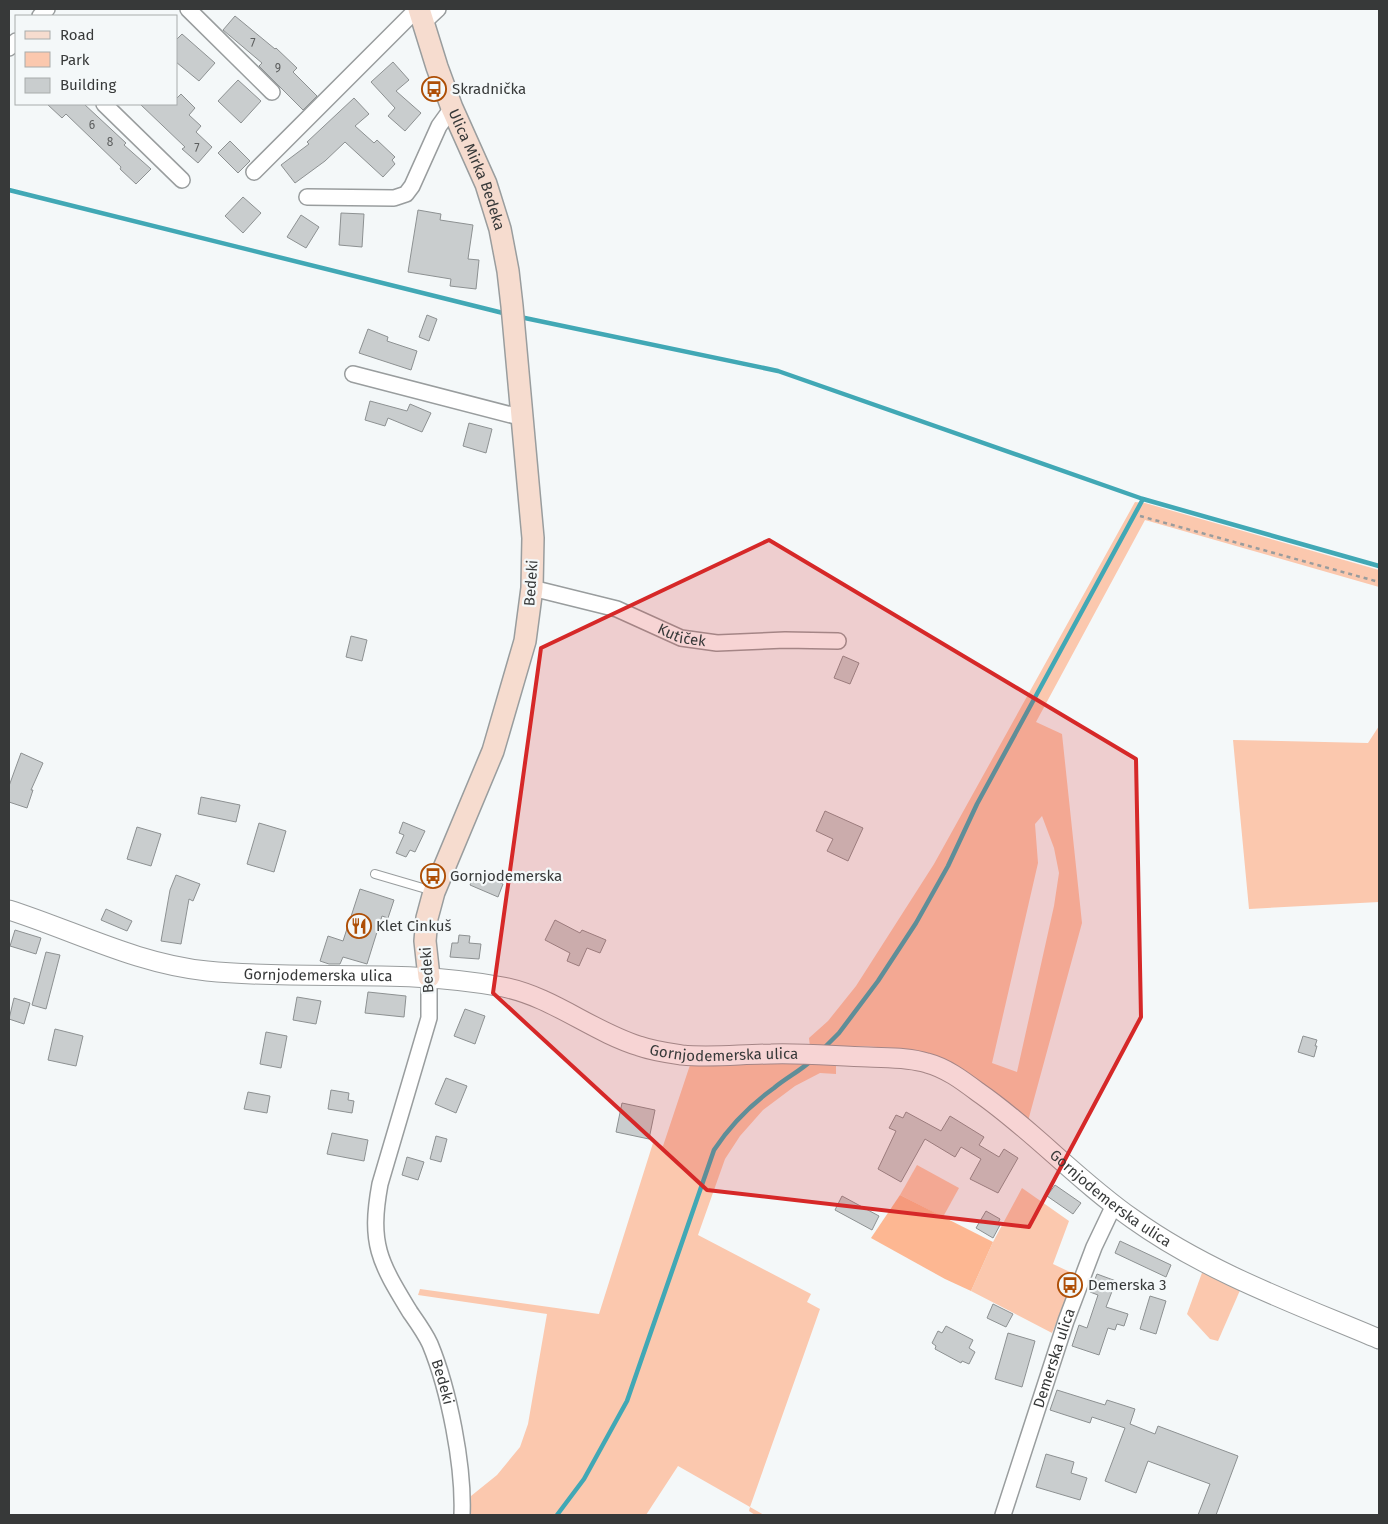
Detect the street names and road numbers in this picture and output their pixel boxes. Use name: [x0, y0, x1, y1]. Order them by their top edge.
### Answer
street label: Ulica Mirka Bedeka: [445, 106, 509, 232]
street label: Bedeki: [520, 559, 542, 607]
street label: Kutiček: [655, 620, 707, 650]
street label: Bedeki: [416, 946, 438, 994]
street label: Gornjodemerska ulica: [243, 965, 393, 985]
street label: Gornjodemerska ulica: [648, 1041, 798, 1065]
street label: Gornjodemerska ulica: [1046, 1146, 1175, 1251]
street label: Demerska ulica: [1029, 1306, 1079, 1410]
street label: Bedeki: [427, 1357, 457, 1406]

